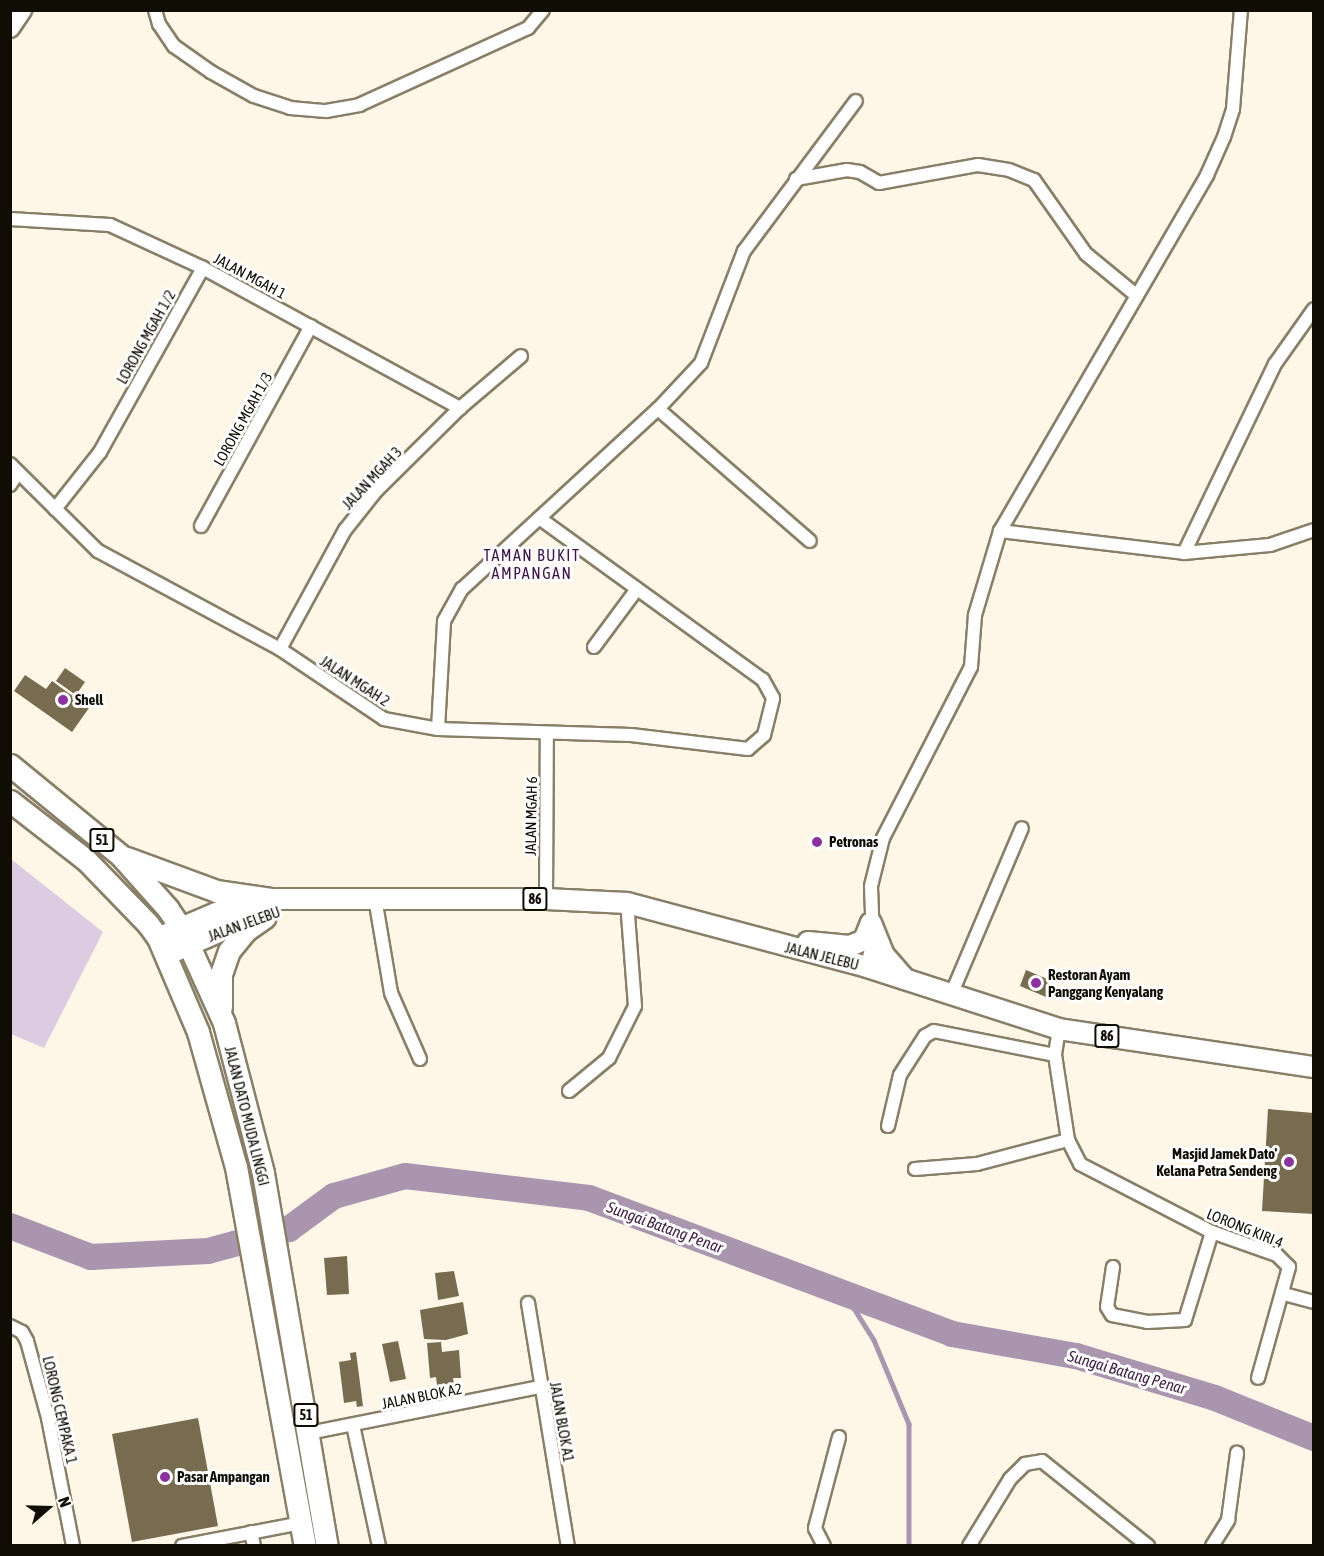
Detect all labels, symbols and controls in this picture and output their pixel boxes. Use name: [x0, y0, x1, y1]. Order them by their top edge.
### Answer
street label: JALAN MGAH 1: [211, 249, 289, 303]
street label: LORONG MGAH 1/2: [113, 287, 179, 387]
street label: LORONG MGAH 1/3: [210, 369, 276, 469]
street label: JALAN MGAH 3: [338, 443, 406, 513]
district label: TAMAN BUKIT AMPANGAN: [484, 545, 580, 583]
street label: JALAN MGAH 2: [317, 652, 393, 710]
place label: Shell: [75, 691, 103, 709]
marker: Shell: [56, 693, 70, 707]
street label: JALAN MGAH 6: [521, 776, 541, 856]
road number: 51: [88, 829, 116, 851]
place label: Petronas: [829, 833, 878, 851]
marker: Petronas: [810, 835, 824, 849]
road number: 86: [522, 888, 548, 910]
street label: JALAN JELEBU: [205, 903, 283, 945]
street label: JALAN JELEBU: [783, 938, 861, 974]
place label: Restoran Ayam Panggang Kenyalang: [1048, 965, 1163, 1000]
marker: Restoran Ayam Panggang Kenyalang: [1029, 976, 1043, 990]
road number: 86: [1094, 1025, 1120, 1047]
street label: JALAN DATO MUDA LINGGI: [221, 1044, 273, 1188]
place label: Masjid Jamek Dato' Kelana Petra Sendeng: [1156, 1144, 1277, 1179]
marker: Masjid Jamek Dato' Kelana Petra Sendeng: [1282, 1155, 1296, 1169]
water label: Sungai Batang Penar: [604, 1197, 726, 1257]
street label: LORONG KIRI 4: [1204, 1205, 1286, 1251]
water label: Sungai Batang Penar: [1066, 1346, 1188, 1398]
street label: LORONG CEMPAKA 1: [39, 1354, 81, 1466]
street label: JALAN BLOK A2: [380, 1379, 464, 1413]
street label: JALAN BLOK A1: [546, 1380, 578, 1464]
road number: 51: [292, 1404, 320, 1426]
place label: Pasar Ampangan: [177, 1468, 270, 1486]
marker: Pasar Ampangan: [158, 1470, 172, 1484]
north arrow: [18, 1478, 78, 1538]
text: N: [55, 1494, 75, 1509]

